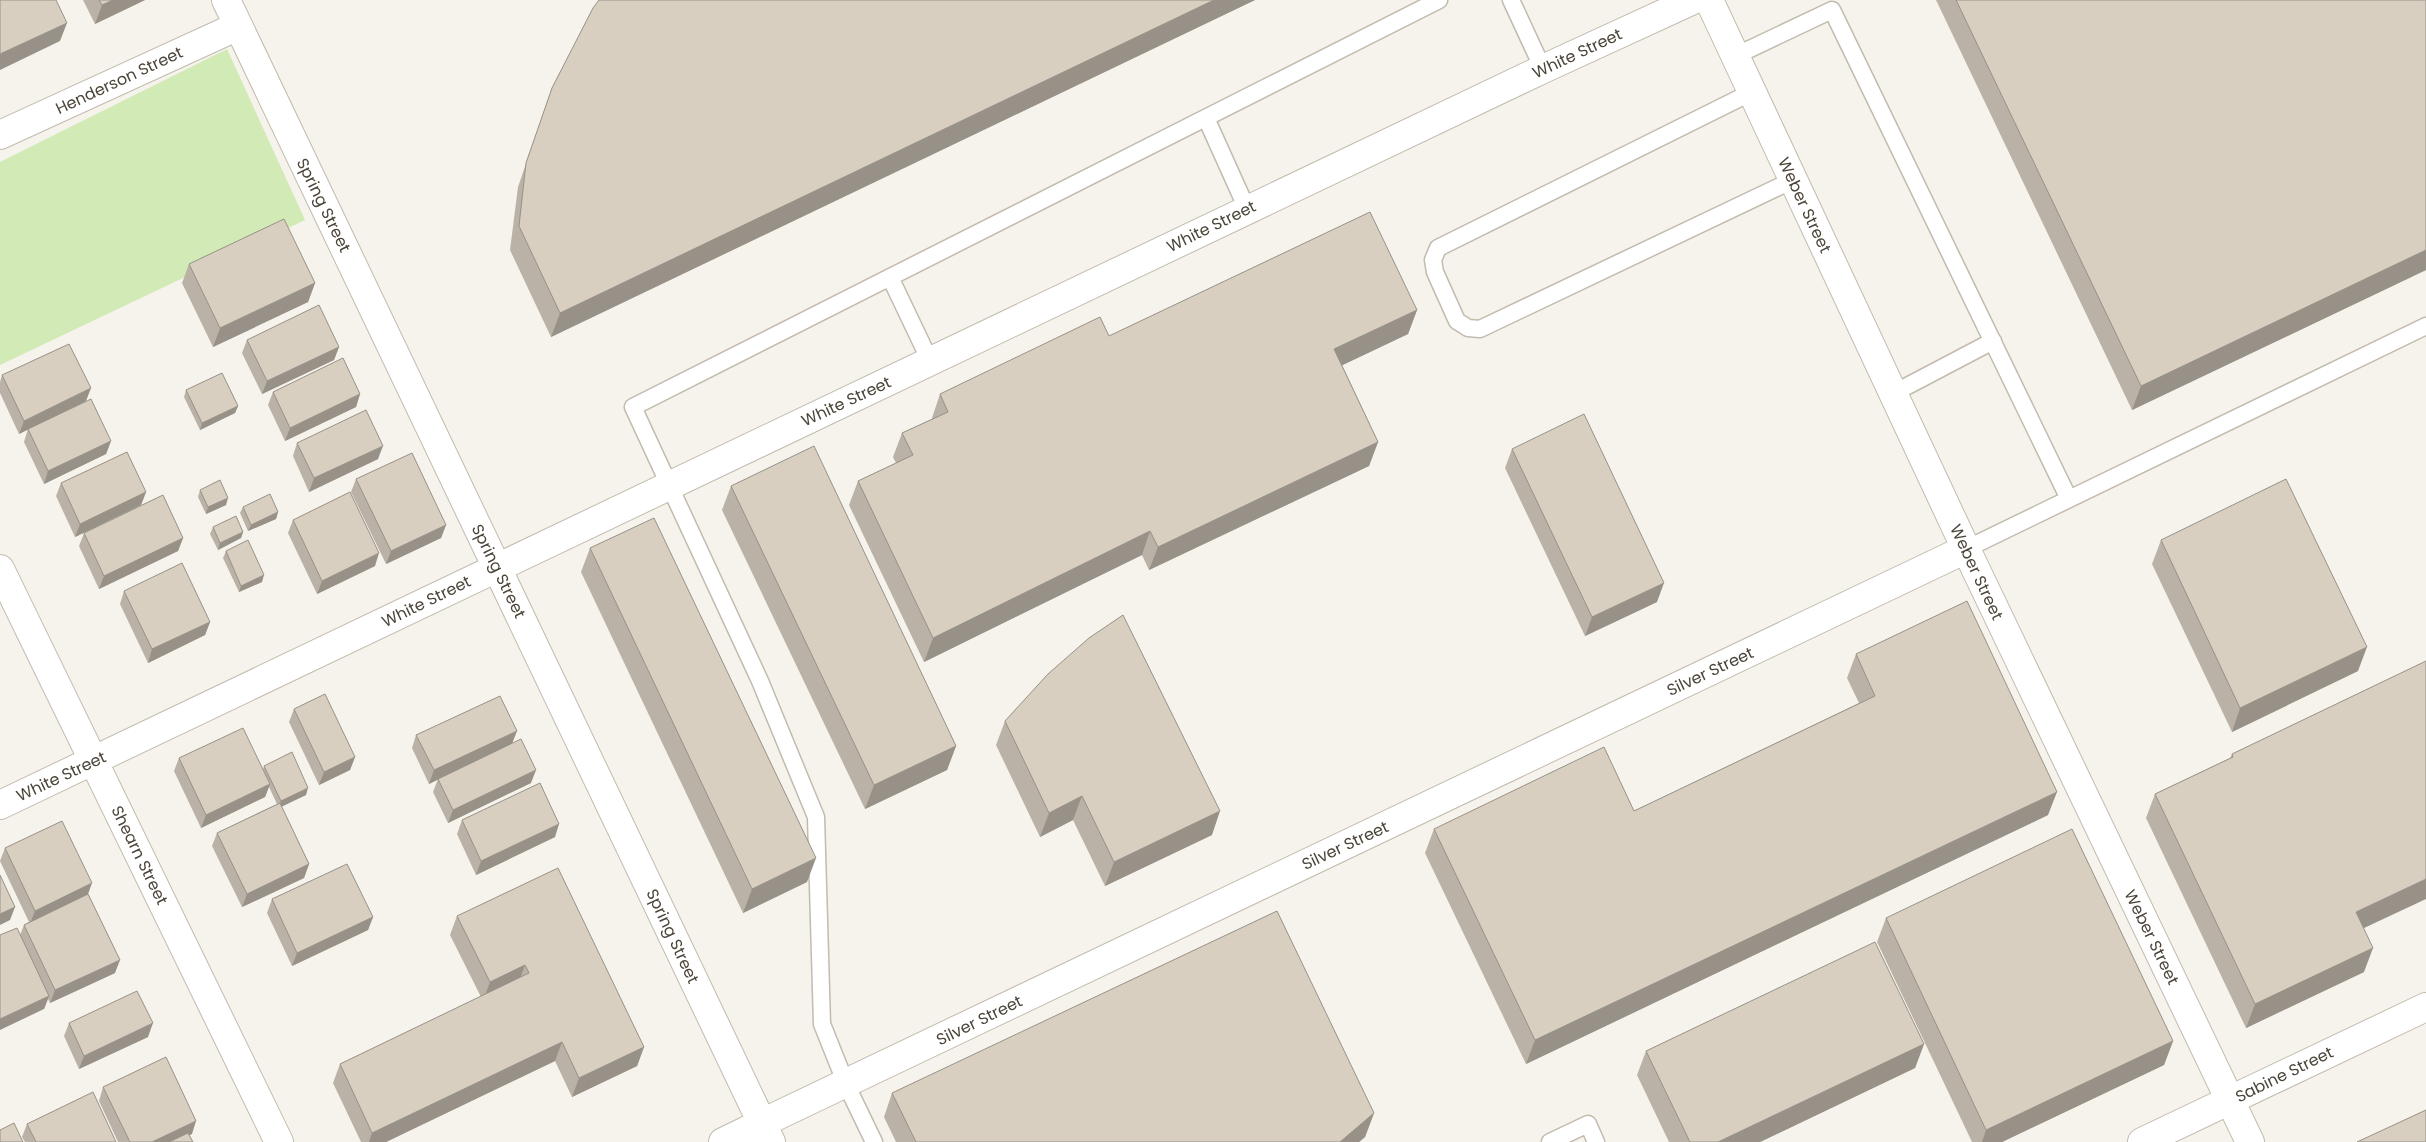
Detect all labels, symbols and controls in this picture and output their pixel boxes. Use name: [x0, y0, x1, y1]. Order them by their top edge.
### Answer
street label: White Street: [1529, 23, 1626, 84]
street label: Henderson Street: [52, 41, 187, 120]
street label: Spring Street: [291, 154, 356, 256]
street label: Weber Street: [1772, 154, 1837, 257]
street label: White Street: [1163, 195, 1260, 258]
street label: White Street: [798, 371, 895, 432]
street label: Spring Street: [466, 520, 531, 622]
street label: Weber Street: [1944, 521, 2009, 624]
street label: White Street: [378, 570, 475, 633]
street label: Silver Street: [1663, 641, 1757, 702]
street label: White Street: [13, 746, 110, 807]
street label: Shearn Street: [106, 802, 174, 909]
street label: Silver Street: [1298, 815, 1392, 876]
street label: Spring Street: [641, 885, 705, 988]
street label: Weber Street: [2119, 886, 2185, 989]
street label: Silver Street: [932, 990, 1026, 1051]
street label: Sabine Street: [2231, 1041, 2337, 1108]

